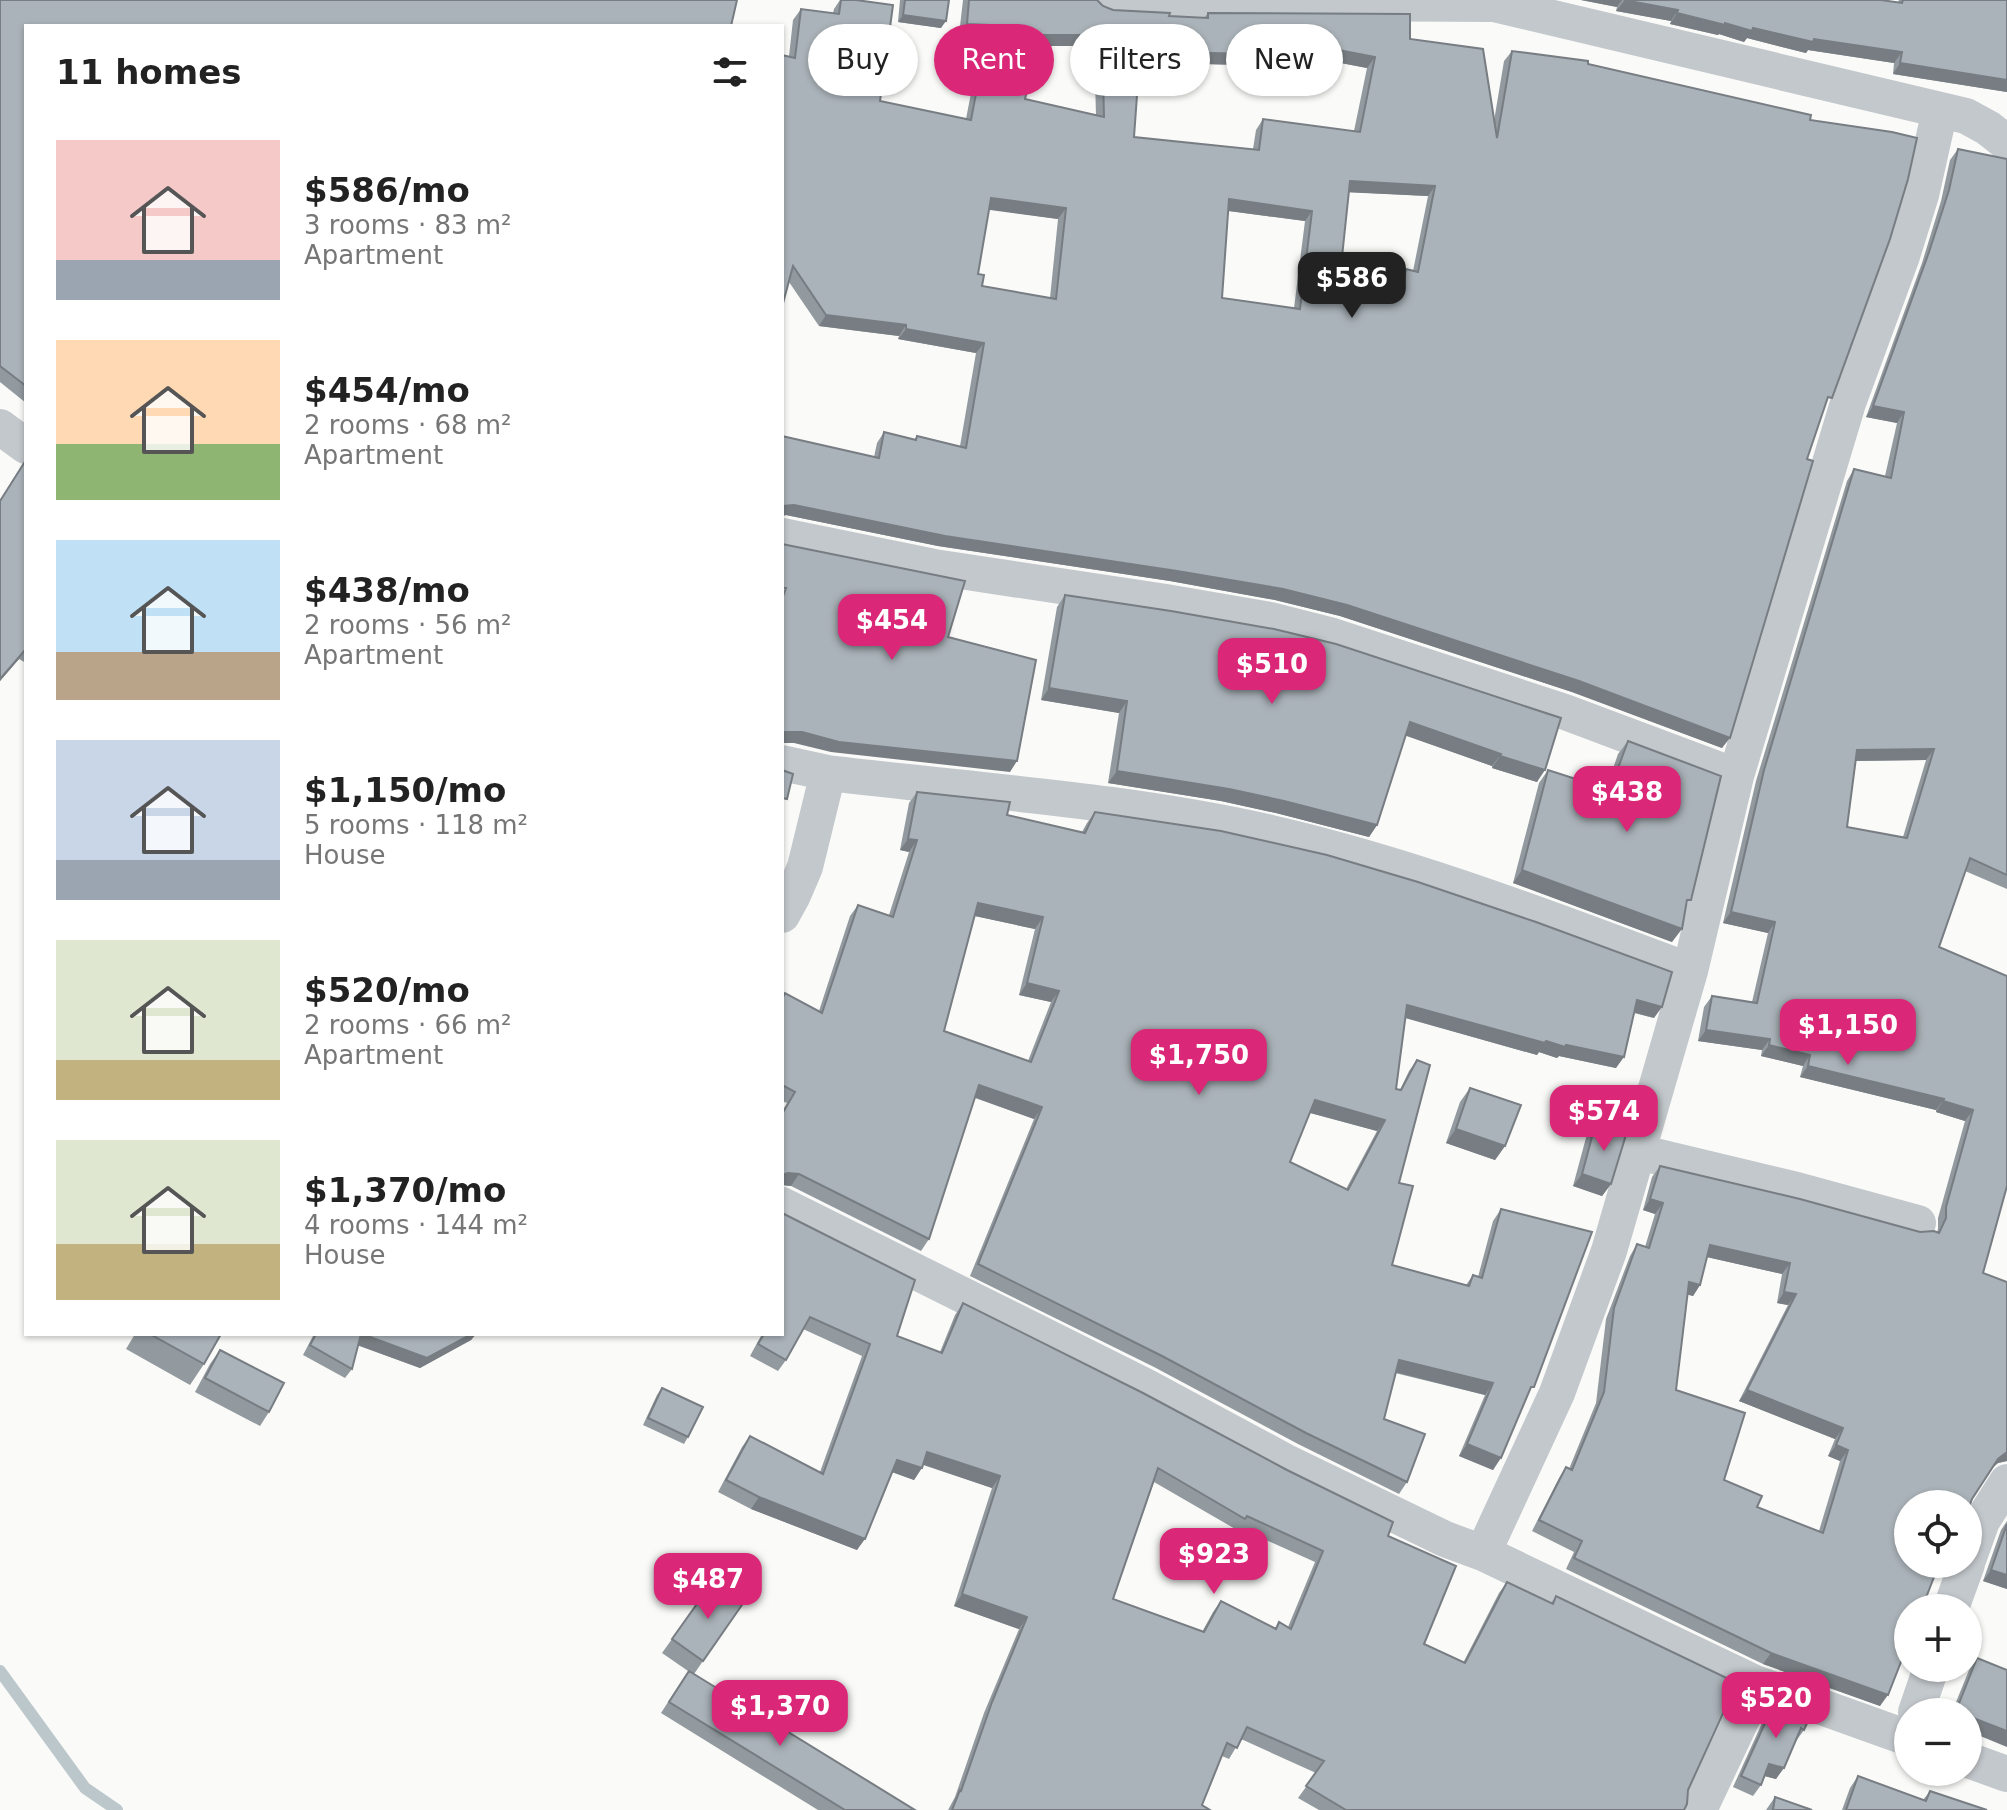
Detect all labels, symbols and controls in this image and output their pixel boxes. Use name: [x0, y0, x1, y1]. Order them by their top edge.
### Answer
chip: Buy: [808, 24, 918, 96]
chip: Rent: [934, 24, 1054, 96]
chip: Filters: [1070, 24, 1210, 96]
chip: New: [1226, 24, 1343, 96]
icon: filters: [708, 50, 752, 94]
text: 11 homes: [56, 52, 241, 92]
text: $586/mo: [304, 170, 470, 210]
icon: home: [120, 172, 216, 268]
text: 3 rooms · 83 m²: [304, 210, 512, 240]
text: Apartment: [304, 240, 443, 270]
pin: $586: [1305, 252, 1399, 320]
text: $586: [1316, 263, 1388, 293]
text: $454/mo: [304, 370, 470, 410]
icon: home: [120, 372, 216, 468]
text: 2 rooms · 68 m²: [304, 410, 512, 440]
text: Apartment: [304, 440, 443, 470]
text: $438/mo: [304, 570, 470, 610]
icon: home: [120, 572, 216, 668]
pin: $454: [845, 594, 939, 662]
text: $454: [856, 605, 928, 635]
text: 2 rooms · 56 m²: [304, 610, 512, 640]
pin: $510: [1225, 638, 1319, 706]
text: Apartment: [304, 640, 443, 670]
text: $510: [1236, 649, 1308, 679]
pin: $438: [1580, 766, 1674, 834]
text: $1,150/mo: [304, 770, 506, 810]
icon: home: [120, 772, 216, 868]
text: $438: [1591, 777, 1663, 807]
text: 5 rooms · 118 m²: [304, 810, 528, 840]
text: House: [304, 840, 385, 870]
text: $520/mo: [304, 970, 470, 1010]
icon: home: [120, 972, 216, 1068]
pin: $1,150: [1783, 999, 1913, 1067]
text: 2 rooms · 66 m²: [304, 1010, 512, 1040]
text: $1,150: [1798, 1010, 1898, 1040]
pin: $1,750: [1134, 1029, 1264, 1097]
text: Apartment: [304, 1040, 443, 1070]
text: $1,750: [1149, 1040, 1249, 1070]
pin: $574: [1557, 1085, 1651, 1153]
text: $574: [1568, 1096, 1640, 1126]
text: $1,370/mo: [304, 1170, 506, 1210]
icon: home: [120, 1172, 216, 1268]
text: 4 rooms · 144 m²: [304, 1210, 528, 1240]
text: House: [304, 1240, 385, 1270]
map controls: [1894, 1490, 1982, 1786]
button: locate: [1894, 1490, 1982, 1578]
pin: $923: [1167, 1528, 1261, 1596]
text: $923: [1178, 1539, 1250, 1569]
pin: $487: [661, 1553, 755, 1621]
text: $487: [672, 1564, 744, 1594]
button: +: [1894, 1594, 1982, 1682]
pin: $520: [1729, 1672, 1823, 1740]
pin: $1,370: [715, 1680, 845, 1748]
text: $520: [1740, 1683, 1812, 1713]
text: $1,370: [730, 1691, 830, 1721]
button: −: [1894, 1698, 1982, 1786]

